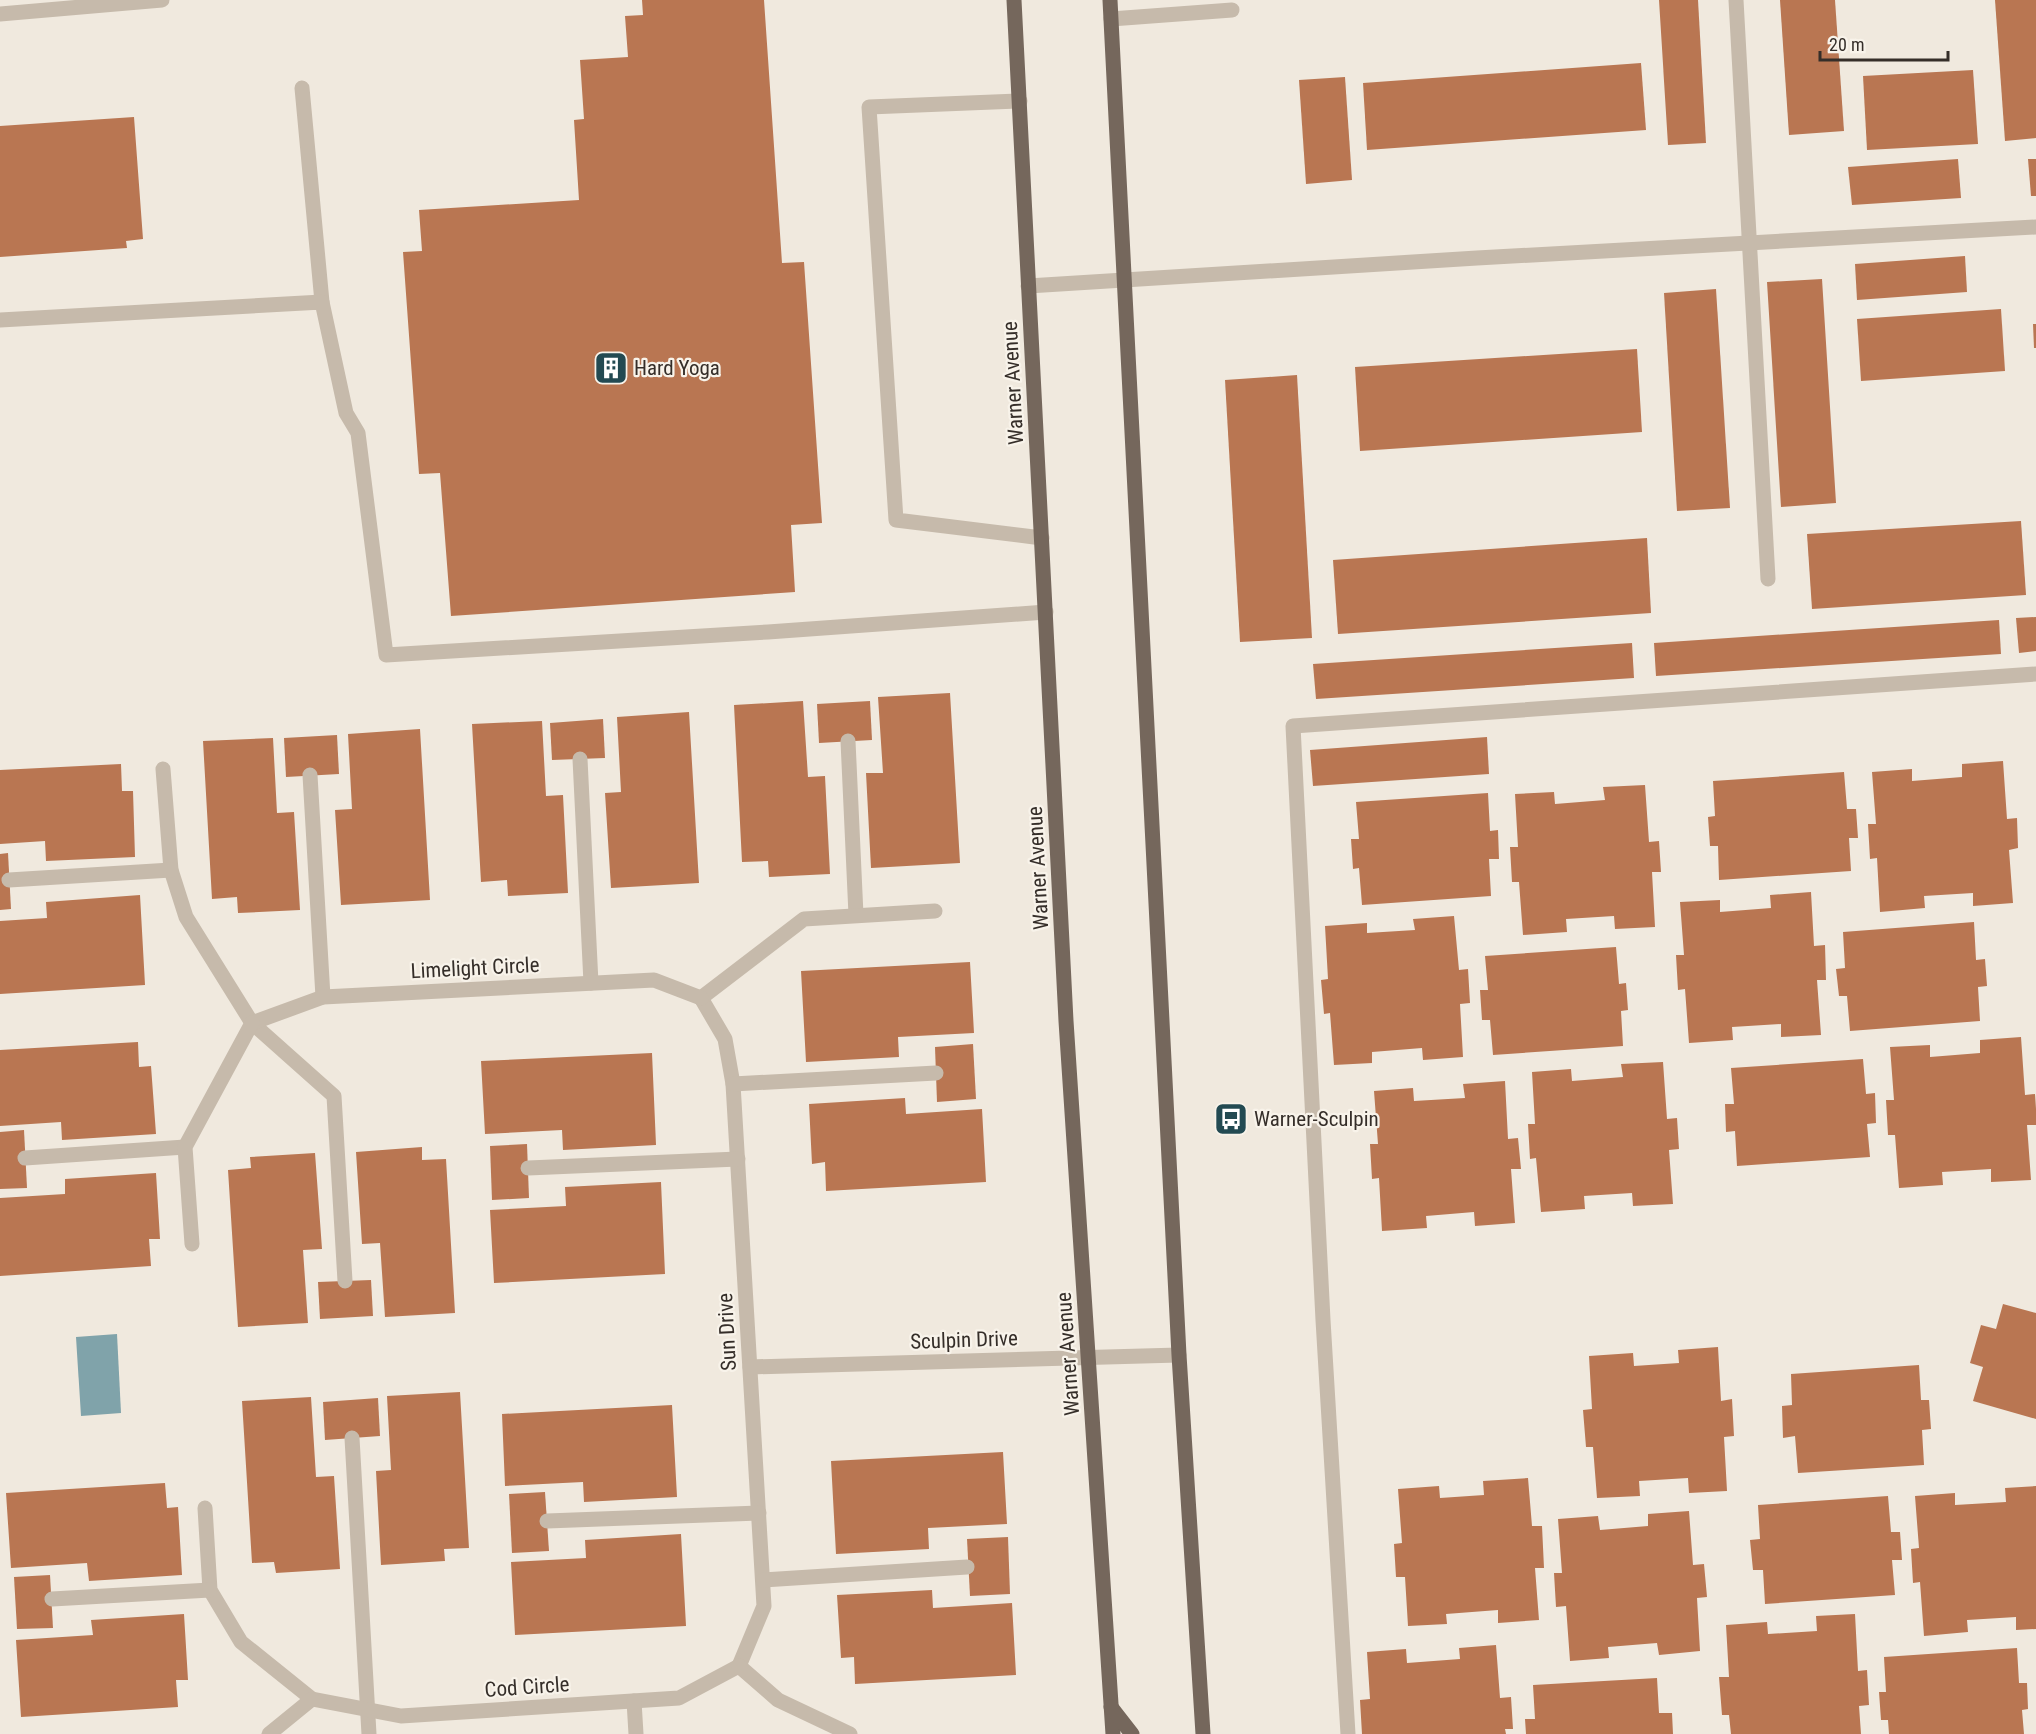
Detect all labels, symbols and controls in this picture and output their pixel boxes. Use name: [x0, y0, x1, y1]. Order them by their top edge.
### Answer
scale bar: [1820, 24, 1948, 62]
text: 20 m: [1829, 34, 1864, 55]
street label: Warner Avenue: [998, 320, 1028, 445]
building icon: Hard Yoga: [593, 350, 629, 386]
place label: Hard Yoga: [634, 356, 720, 380]
street label: Warner Avenue: [1023, 805, 1053, 930]
street label: Limelight Circle: [410, 953, 540, 983]
bus stop icon: Warner-Sculpin: [1213, 1101, 1249, 1137]
place label: Warner-Sculpin: [1254, 1107, 1379, 1131]
street label: Warner Avenue: [1052, 1291, 1084, 1417]
street label: Sun Drive: [713, 1292, 741, 1372]
street label: Sculpin Drive: [910, 1326, 1018, 1354]
street label: Cod Circle: [484, 1672, 570, 1702]

